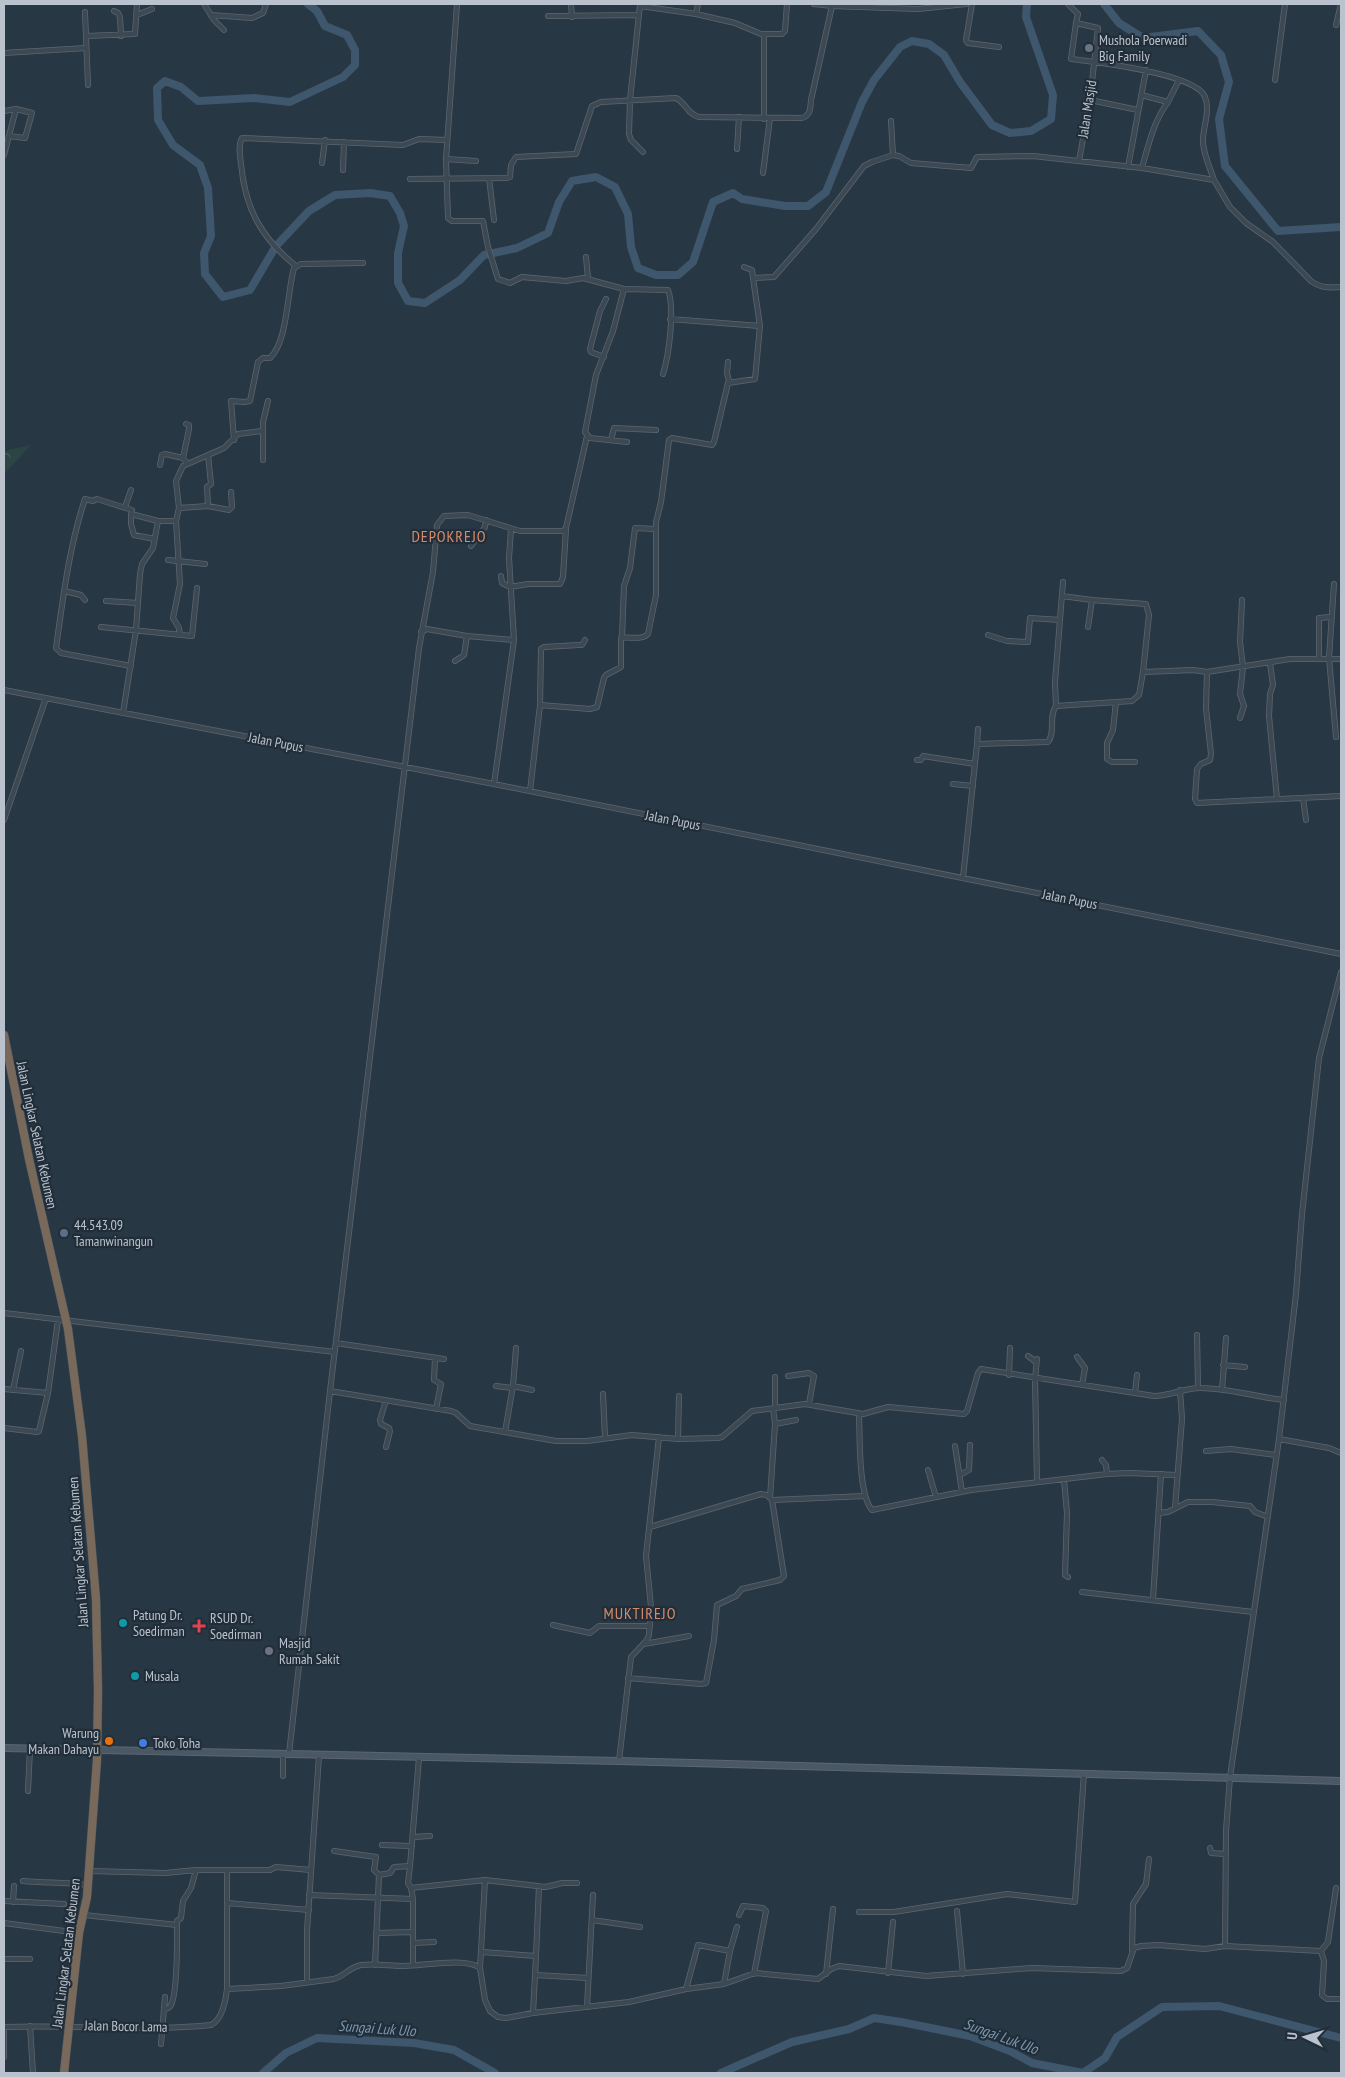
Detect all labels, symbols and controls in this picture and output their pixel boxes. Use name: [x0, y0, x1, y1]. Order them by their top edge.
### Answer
place label: Mushola Poerwadi Big Family: [1099, 31, 1187, 65]
marker: Mushola Poerwadi Big Family: [1083, 42, 1095, 54]
street label: Jalan Masjid: [1073, 79, 1100, 140]
district label: DEPOKREJO: [411, 526, 487, 546]
street label: Jalan Pupus: [246, 728, 305, 756]
street label: Jalan Pupus: [643, 806, 702, 834]
street label: Jalan Pupus: [1040, 885, 1099, 913]
street label: Jalan Lingkar Selatan Kebumen: [12, 1059, 61, 1210]
place label: 44.543.09 Tamanwinangun: [74, 1216, 153, 1250]
marker: 44.543.09 Tamanwinangun: [58, 1227, 70, 1239]
street label: Jalan Lingkar Selatan Kebumen: [64, 1476, 92, 1629]
district label: MUKTIREJO: [603, 1603, 677, 1623]
place label: Patung Dr. Soedirman: [133, 1606, 185, 1640]
place label: RSUD Dr. Soedirman: [210, 1609, 262, 1643]
marker: Patung Dr. Soedirman: [117, 1617, 129, 1629]
marker: RSUD Dr. Soedirman: [192, 1619, 206, 1633]
place label: Masjid Rumah Sakit: [279, 1634, 340, 1668]
marker: Masjid Rumah Sakit: [263, 1645, 275, 1657]
place label: Musala: [145, 1667, 179, 1685]
marker: Musala: [129, 1670, 141, 1682]
place label: Warung Makan Dahayu: [28, 1724, 99, 1758]
place label: Toko Toha: [153, 1734, 200, 1752]
marker: Warung Makan Dahayu: [103, 1735, 115, 1747]
marker: Toko Toha: [137, 1737, 149, 1749]
street label: Jalan Lingkar Selatan Kebumen: [48, 1877, 84, 2030]
north arrow: [1280, 2012, 1330, 2062]
water label: Sungai Luk Ulo: [961, 2014, 1042, 2059]
street label: Jalan Bocor Lama: [83, 2016, 168, 2036]
water label: Sungai Luk Ulo: [338, 2016, 418, 2040]
text: U: [1283, 2031, 1301, 2040]

